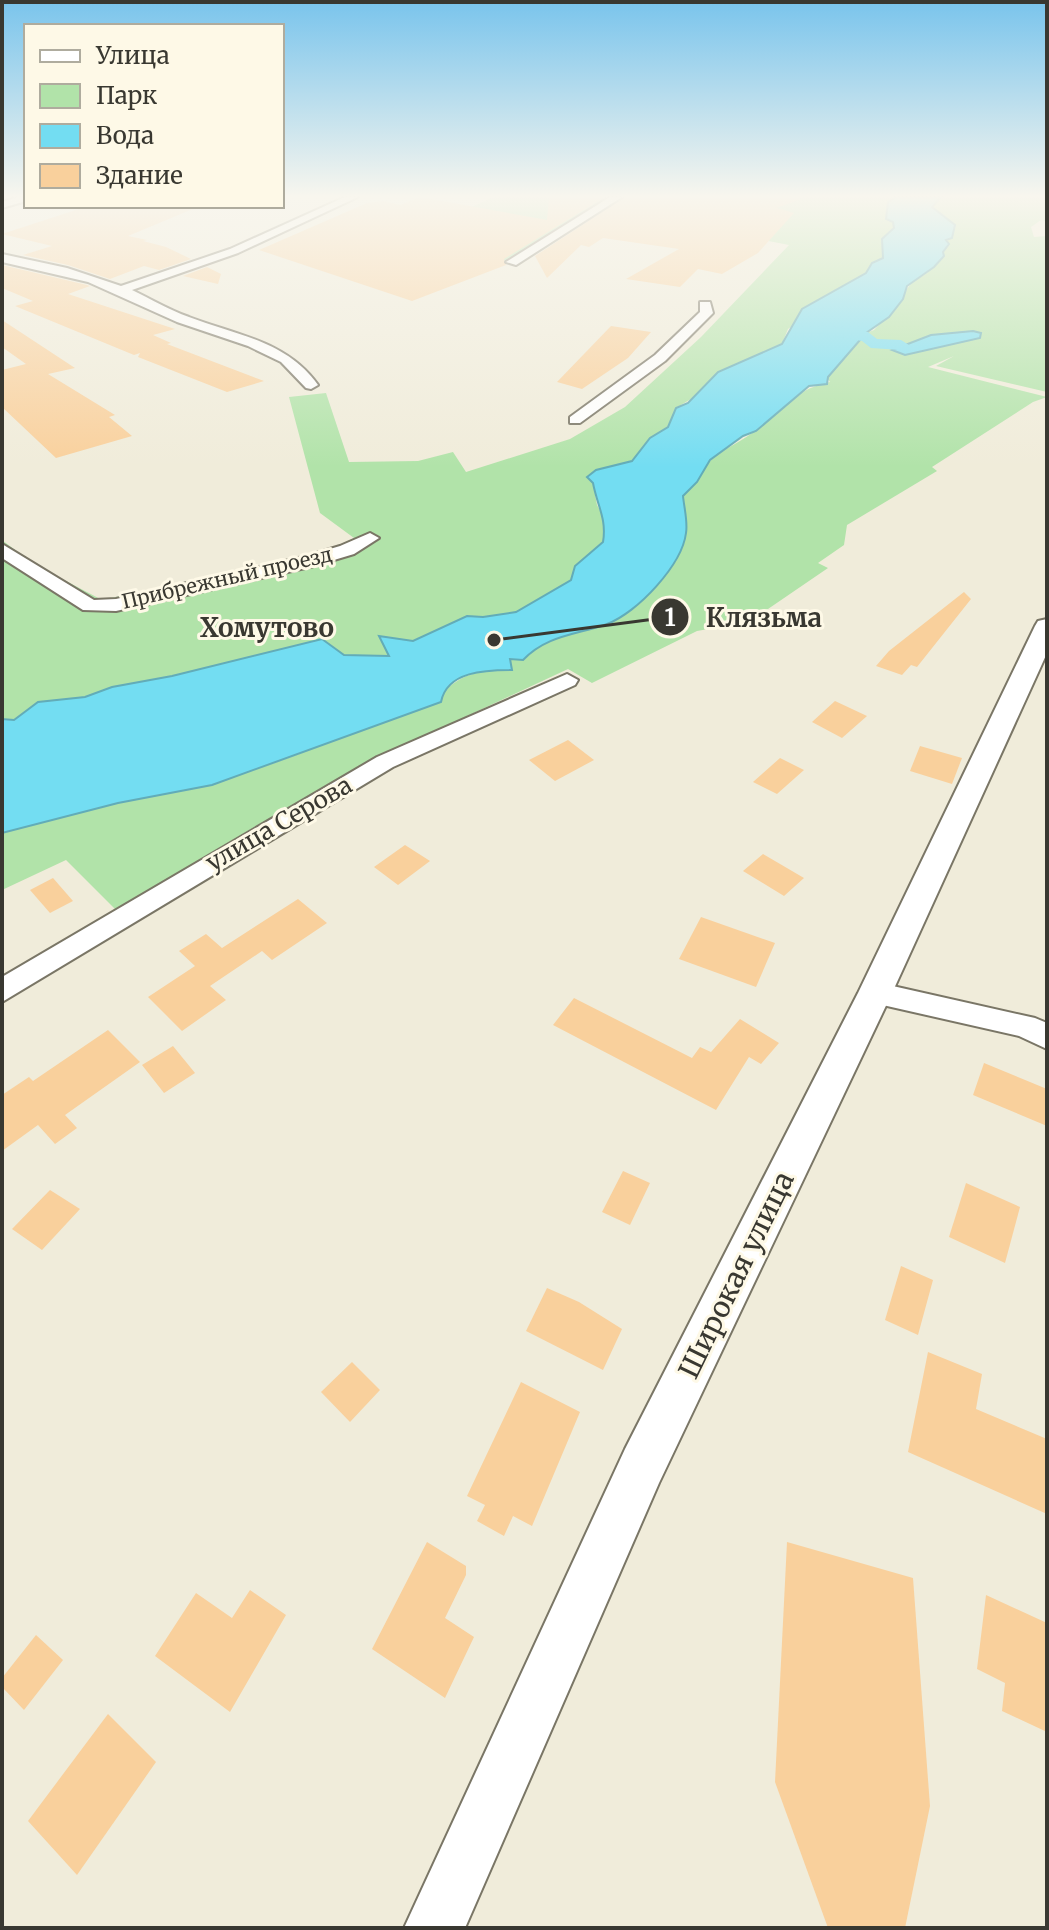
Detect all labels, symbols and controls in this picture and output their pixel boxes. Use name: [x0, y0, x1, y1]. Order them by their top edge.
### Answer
legend: [24, 24, 284, 208]
text: Улица: [95, 40, 170, 71]
text: Парк: [96, 80, 157, 111]
text: Вода: [96, 120, 154, 151]
text: Здание: [96, 160, 183, 191]
street label: Прибрежный проезд: [119, 541, 335, 614]
callout: Клязьма: [650, 592, 838, 642]
text: Клязьма: [706, 601, 822, 634]
text: 1: [664, 602, 676, 633]
district label: Хомутово: [200, 611, 334, 644]
street label: улица Серова: [200, 769, 358, 878]
street label: Широкая улица: [670, 1166, 802, 1384]

